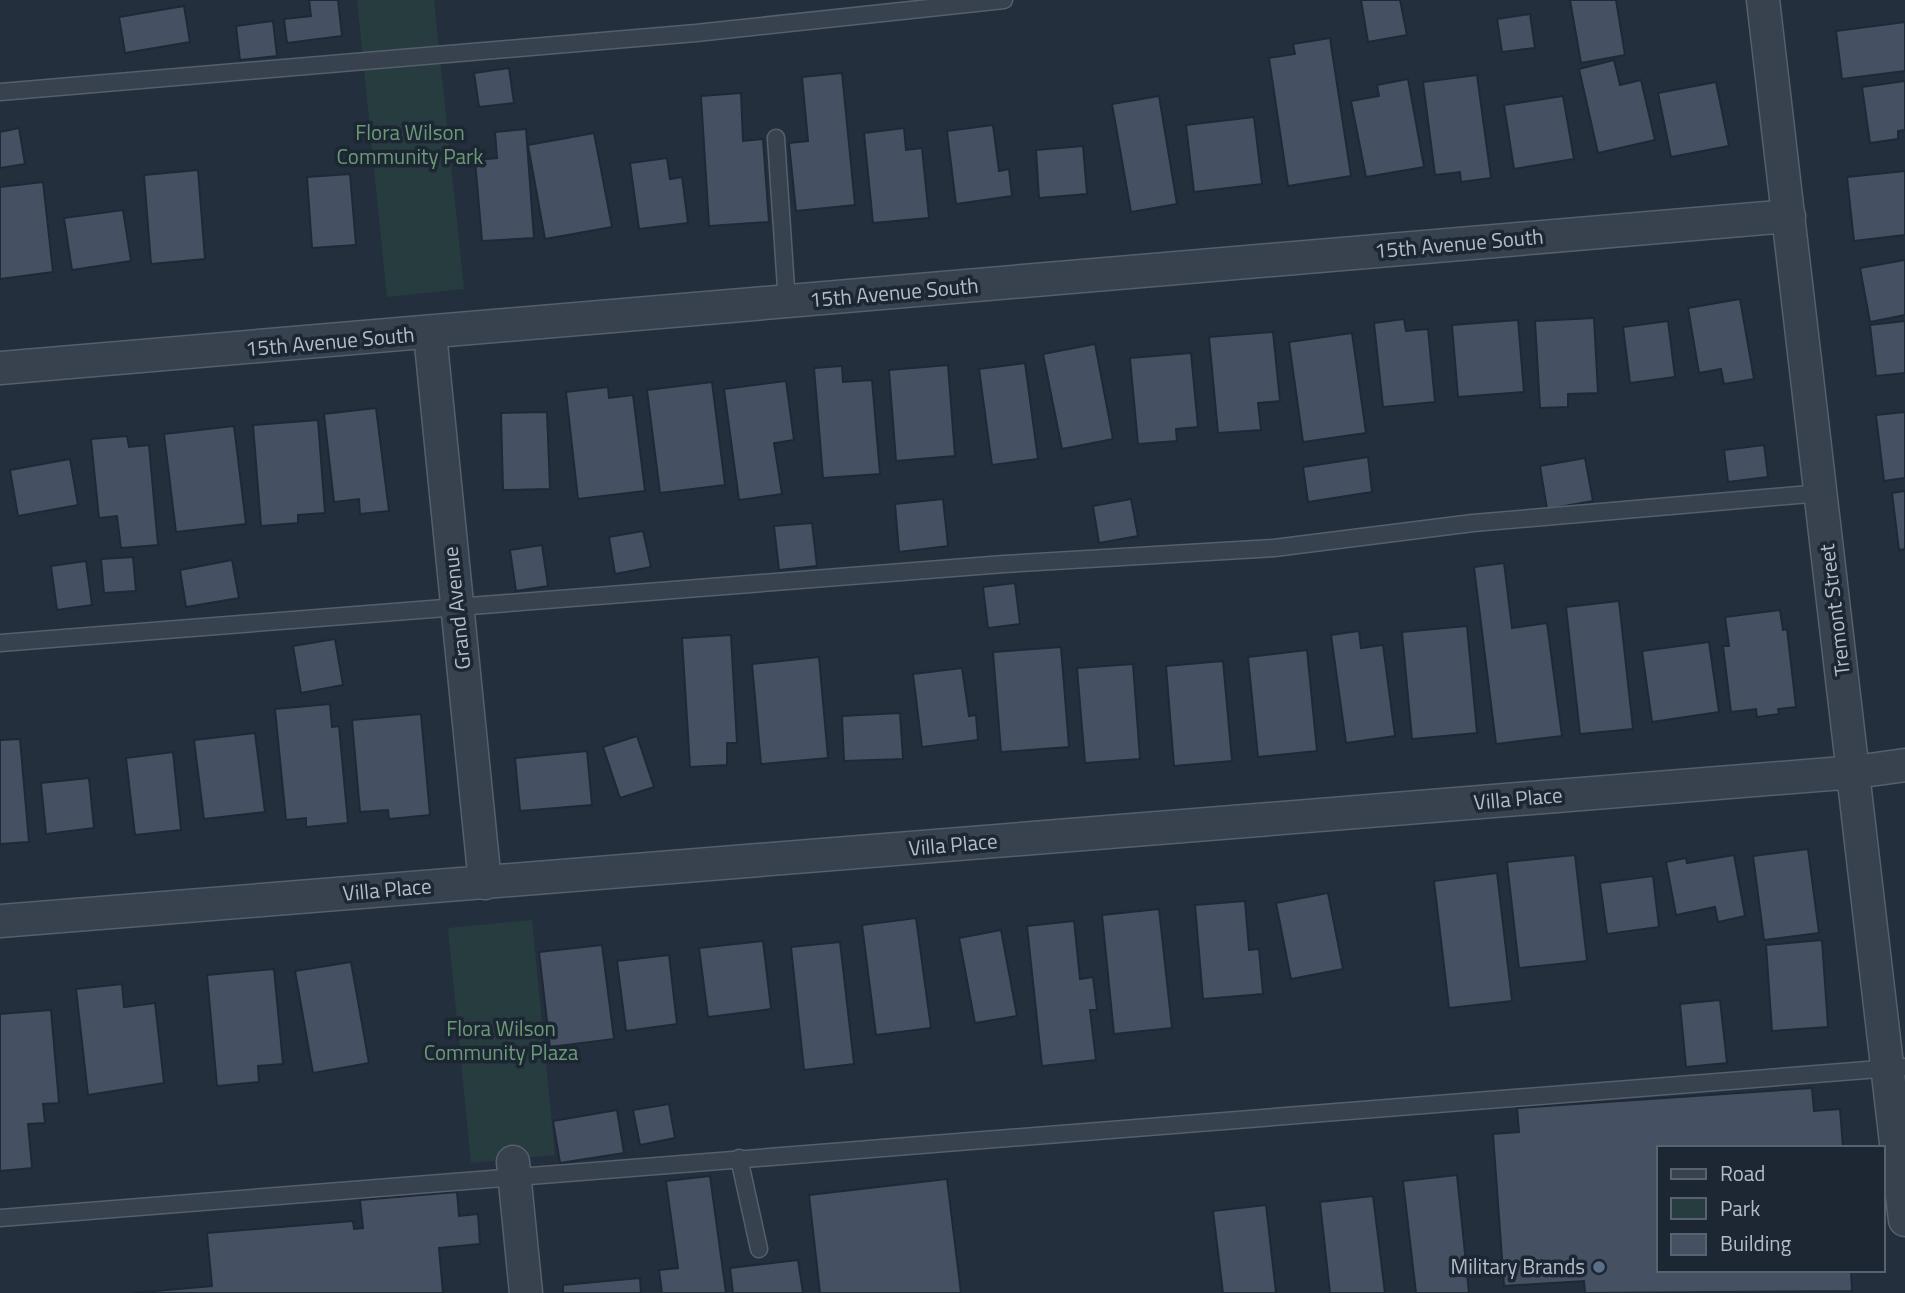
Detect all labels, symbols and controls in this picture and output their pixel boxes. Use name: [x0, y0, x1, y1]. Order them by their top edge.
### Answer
park label: Flora Wilson Community Park: [337, 116, 483, 172]
street label: 15th Avenue South: [1373, 220, 1545, 266]
street label: 15th Avenue South: [808, 269, 980, 315]
street label: 15th Avenue South: [244, 318, 416, 364]
street label: Tremont Street: [1810, 542, 1858, 678]
street label: Grand Avenue: [434, 545, 478, 671]
street label: Villa Place: [1472, 778, 1564, 818]
street label: Villa Place: [907, 824, 999, 864]
street label: Villa Place: [341, 869, 433, 909]
park label: Flora Wilson Community Plaza: [424, 1012, 579, 1068]
legend: [1657, 1146, 1884, 1272]
text: Road: [1720, 1157, 1765, 1189]
text: Park: [1720, 1192, 1760, 1224]
text: Building: [1720, 1227, 1792, 1259]
place label: Military Brands: [1451, 1250, 1585, 1282]
marker: Military Brands: [1591, 1259, 1607, 1275]

